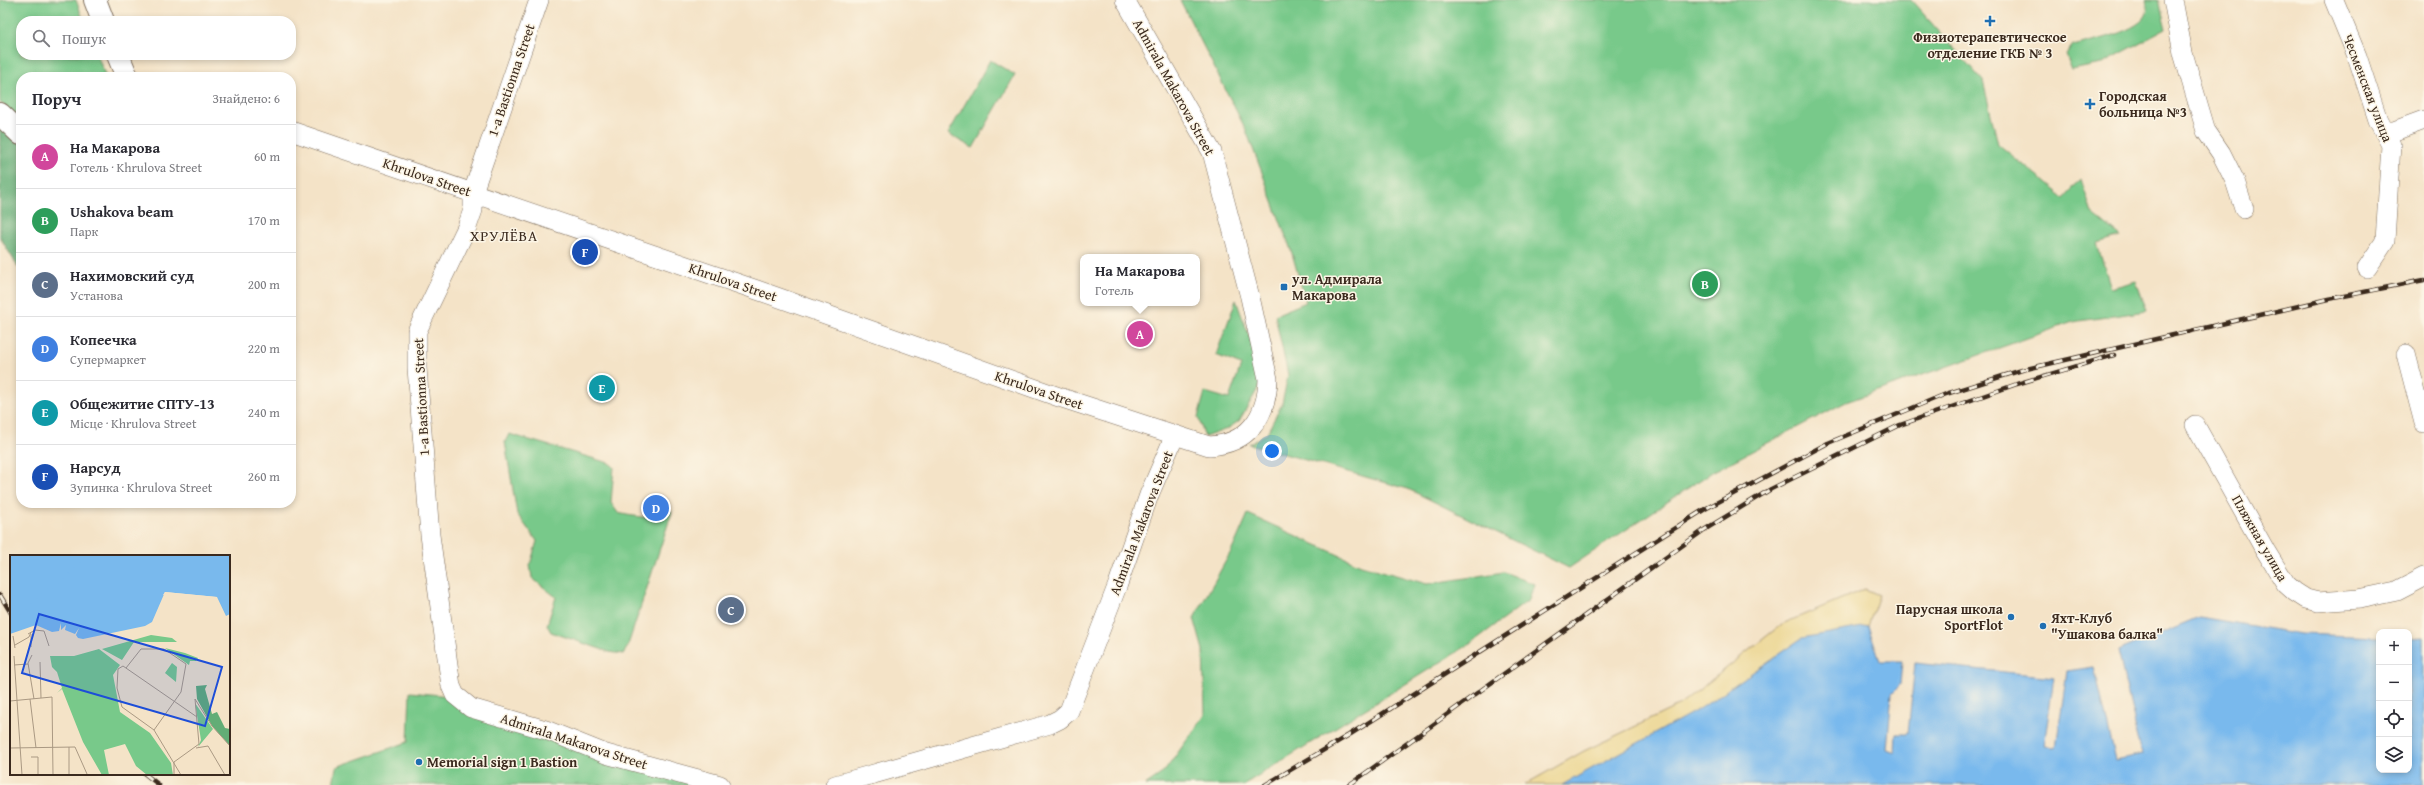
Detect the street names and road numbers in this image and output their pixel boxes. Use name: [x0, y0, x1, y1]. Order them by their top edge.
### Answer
street label: Admirala Makarova Street: [1128, 15, 1220, 159]
street label: 1-a Bastionna Street: [482, 21, 540, 139]
street label: Чесменская улица: [2338, 31, 2398, 145]
street label: Khrulova Street: [380, 153, 474, 201]
street label: Khrulova Street: [686, 258, 780, 306]
street label: 1-a Bastionna Street: [408, 337, 434, 457]
street label: Khrulova Street: [992, 366, 1086, 414]
street label: Admirala Makarova Street: [1104, 448, 1178, 598]
street label: Пляжная улица: [2227, 491, 2293, 585]
street label: Admirala Makarova Street: [498, 708, 650, 774]

